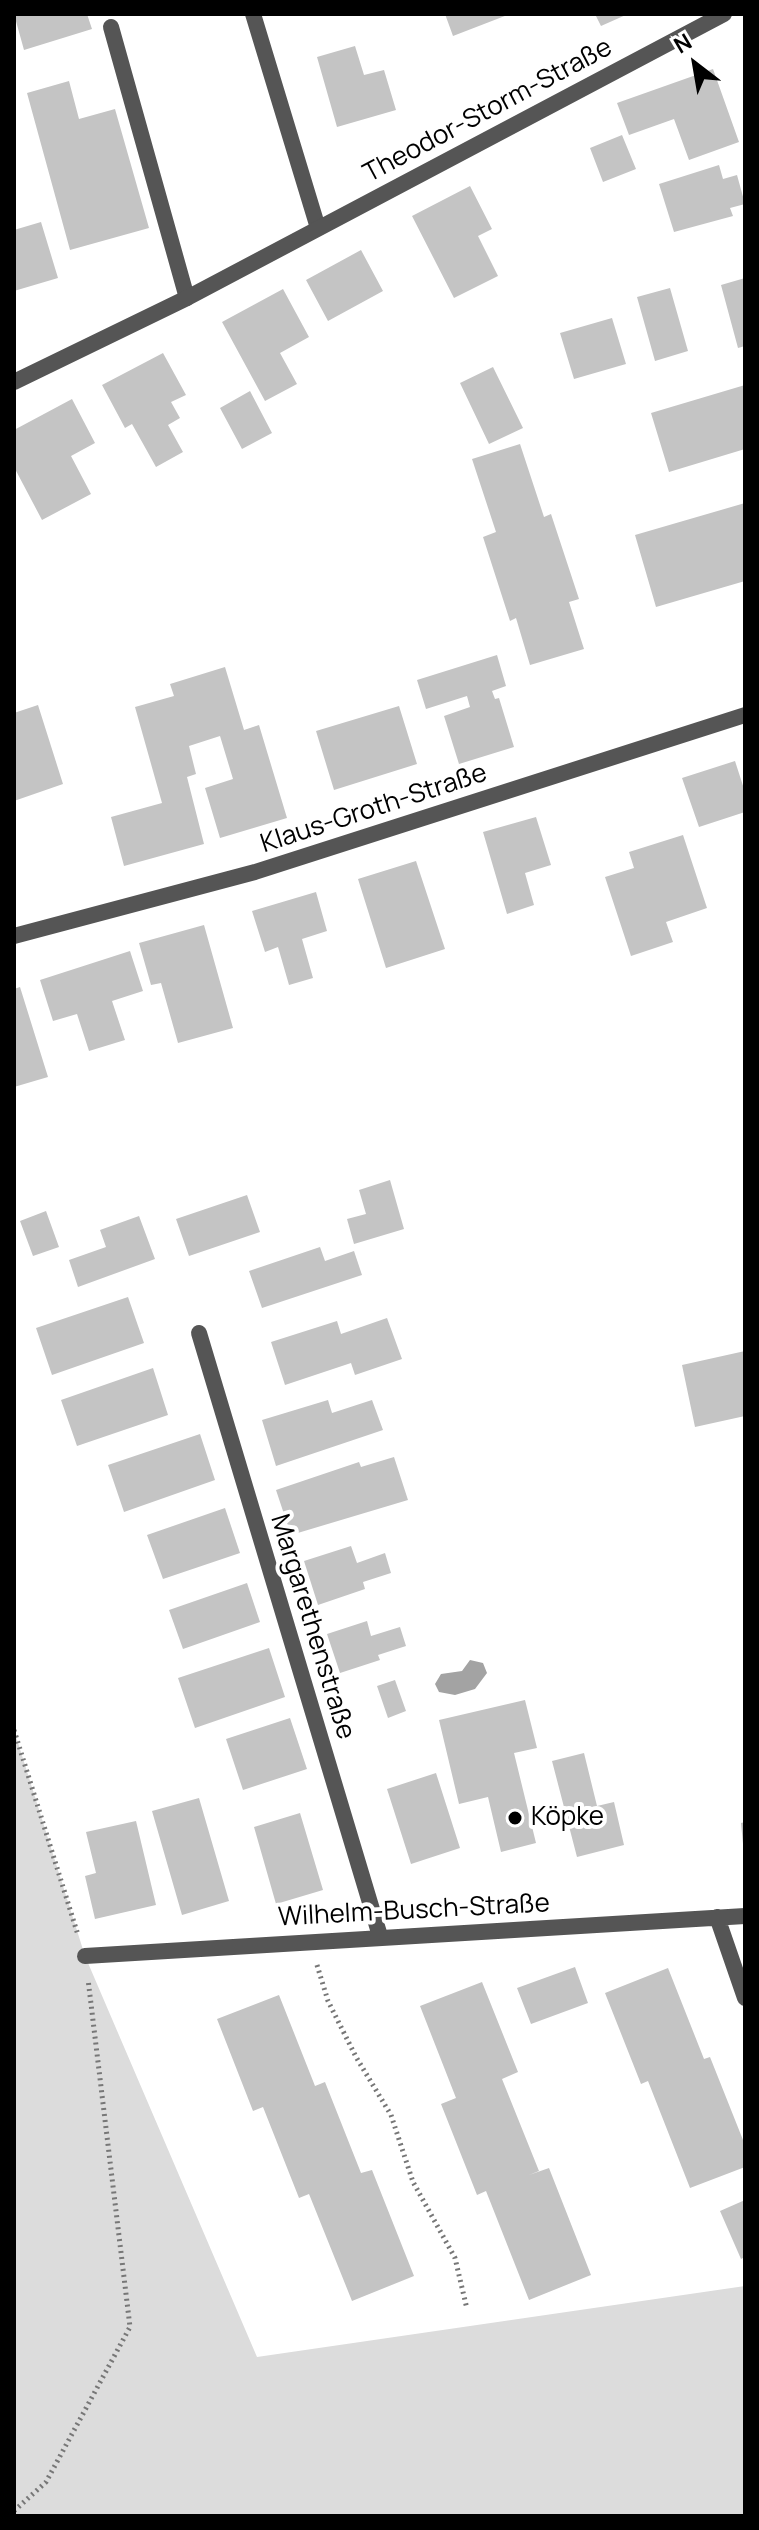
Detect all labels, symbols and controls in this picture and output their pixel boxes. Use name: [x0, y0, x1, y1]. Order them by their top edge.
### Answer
north arrow: [655, 24, 735, 104]
text: N: [668, 27, 697, 60]
street label: Theodor-Storm-Straße: [359, 32, 617, 190]
street label: Klaus-Groth-Straße: [257, 758, 491, 860]
street label: Margarethenstraße: [263, 1511, 361, 1743]
place label: Köpke: [531, 1802, 604, 1834]
marker: Köpke: [506, 1809, 524, 1827]
street label: Wilhelm-Busch-Straße: [277, 1888, 551, 1934]

